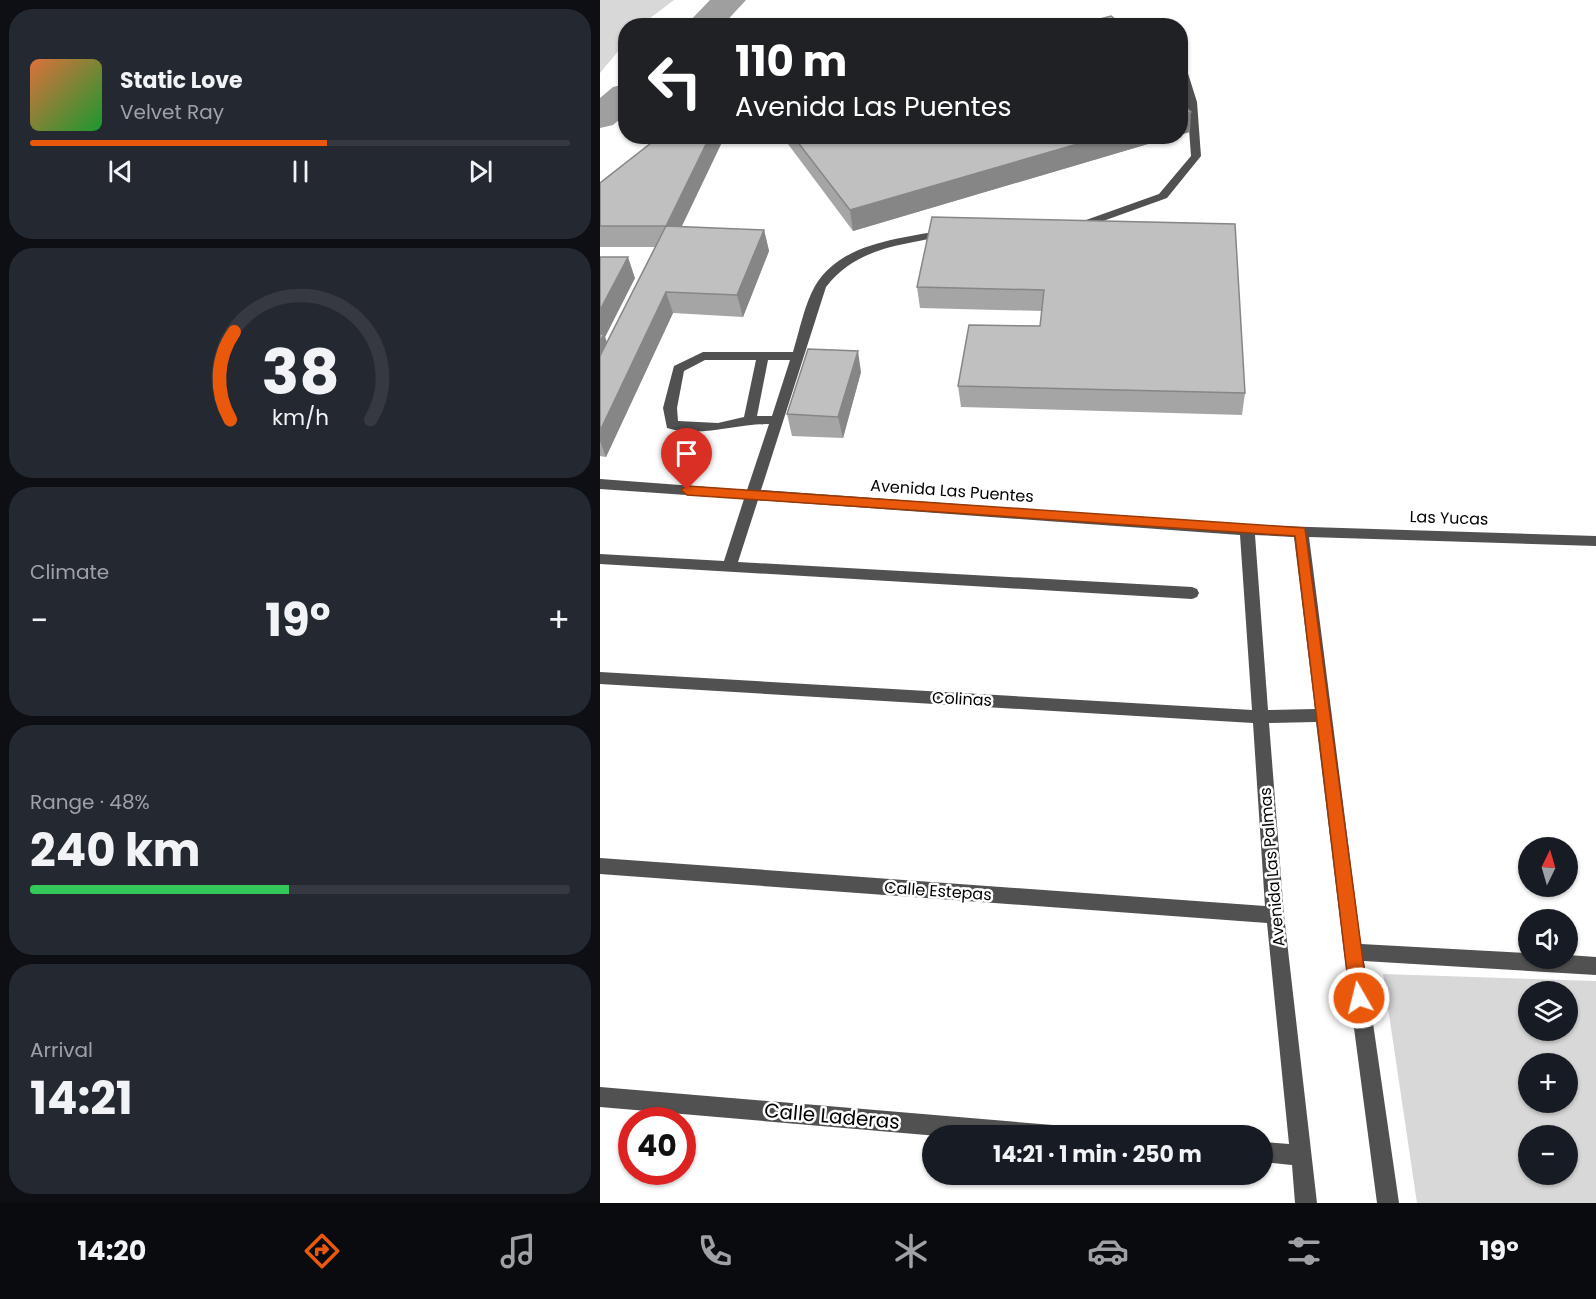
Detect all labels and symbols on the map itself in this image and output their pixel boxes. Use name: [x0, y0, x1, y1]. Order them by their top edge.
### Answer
pin: [661, 428, 712, 490]
street label: Avenida Las Puentes: [869, 474, 1035, 508]
street label: Las Yucas: [1409, 505, 1489, 531]
street label: Colinas: [932, 686, 992, 712]
street label: Avenida Las Palmas: [1254, 786, 1290, 948]
north arrow: [1518, 837, 1578, 897]
street label: Calle Estepas: [884, 876, 992, 906]
position arrow: [1327, 966, 1391, 1030]
street label: Calle Laderas: [763, 1096, 901, 1136]
speed limit sign: 40: [618, 1107, 696, 1185]

